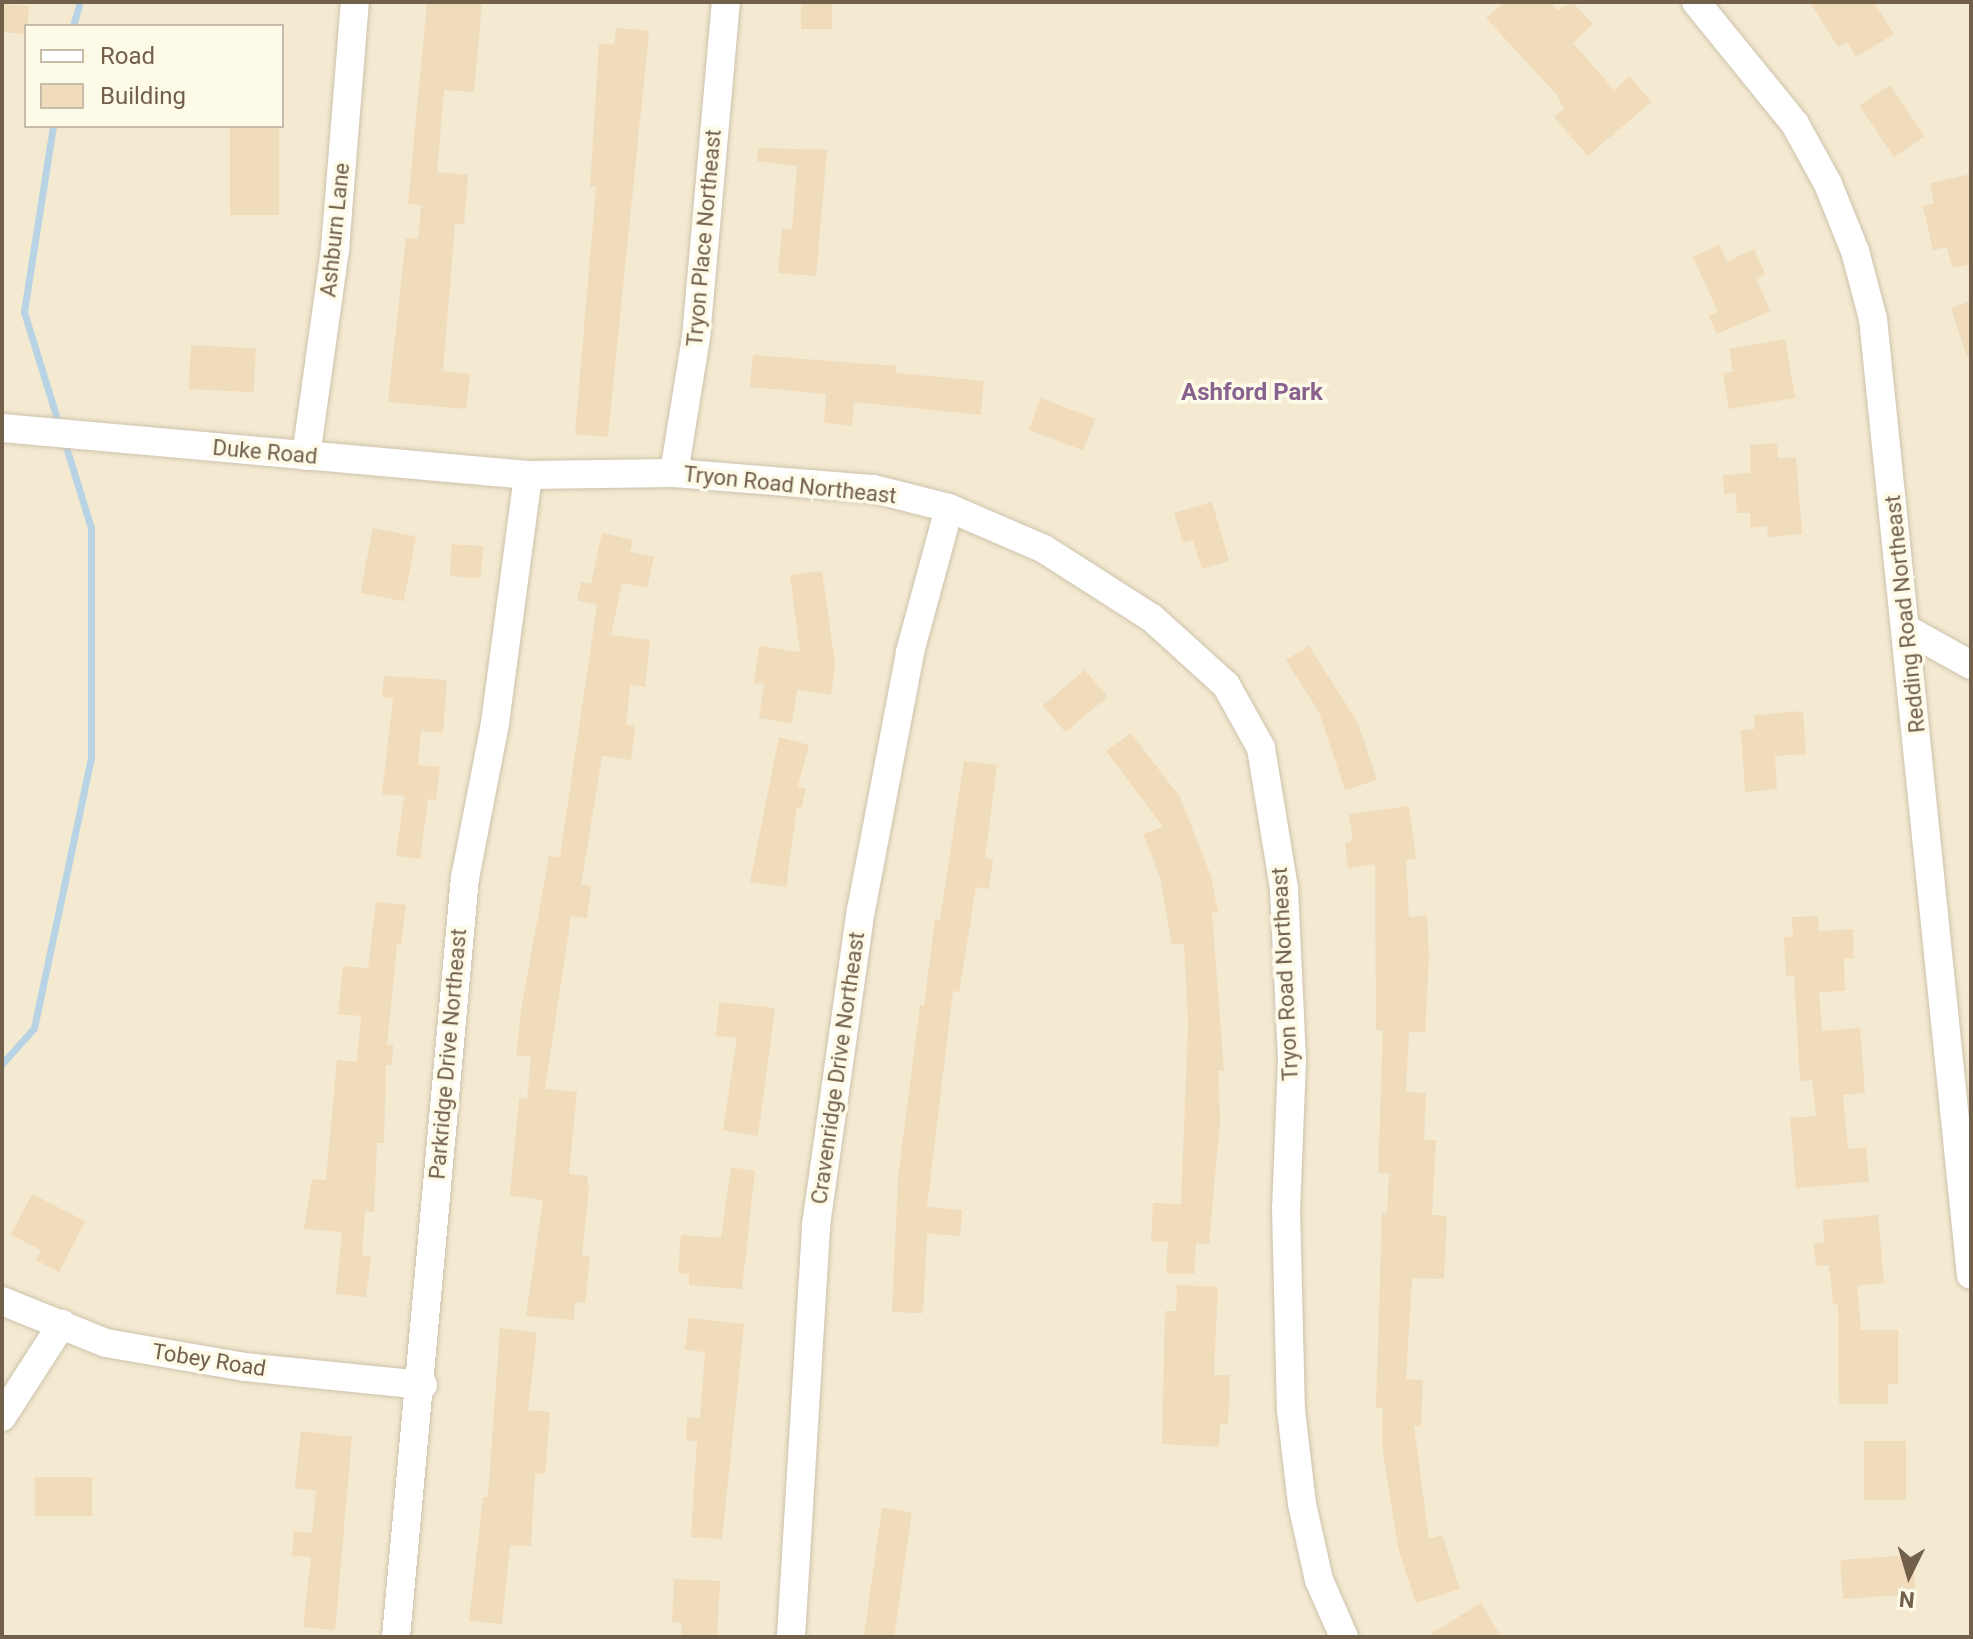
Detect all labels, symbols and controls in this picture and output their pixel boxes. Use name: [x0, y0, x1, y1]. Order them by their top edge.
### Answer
legend: [24, 24, 284, 128]
text: Road: [100, 42, 155, 70]
text: Building: [100, 82, 186, 110]
street label: Tryon Place Northeast: [681, 128, 727, 348]
street label: Ashburn Lane: [315, 161, 355, 299]
district label: Ashford Park: [1181, 379, 1323, 407]
street label: Duke Road: [211, 434, 319, 470]
street label: Tryon Road Northeast: [682, 461, 898, 509]
street label: Redding Road Northeast: [1879, 494, 1931, 734]
street label: Tryon Road Northeast: [1266, 866, 1304, 1082]
street label: Parkridge Drive Northeast: [424, 928, 472, 1180]
street label: Cravenridge Drive Northeast: [806, 930, 870, 1206]
street label: Tobey Road: [150, 1338, 268, 1382]
north arrow: [1869, 1535, 1949, 1615]
text: N: [1898, 1586, 1916, 1613]

